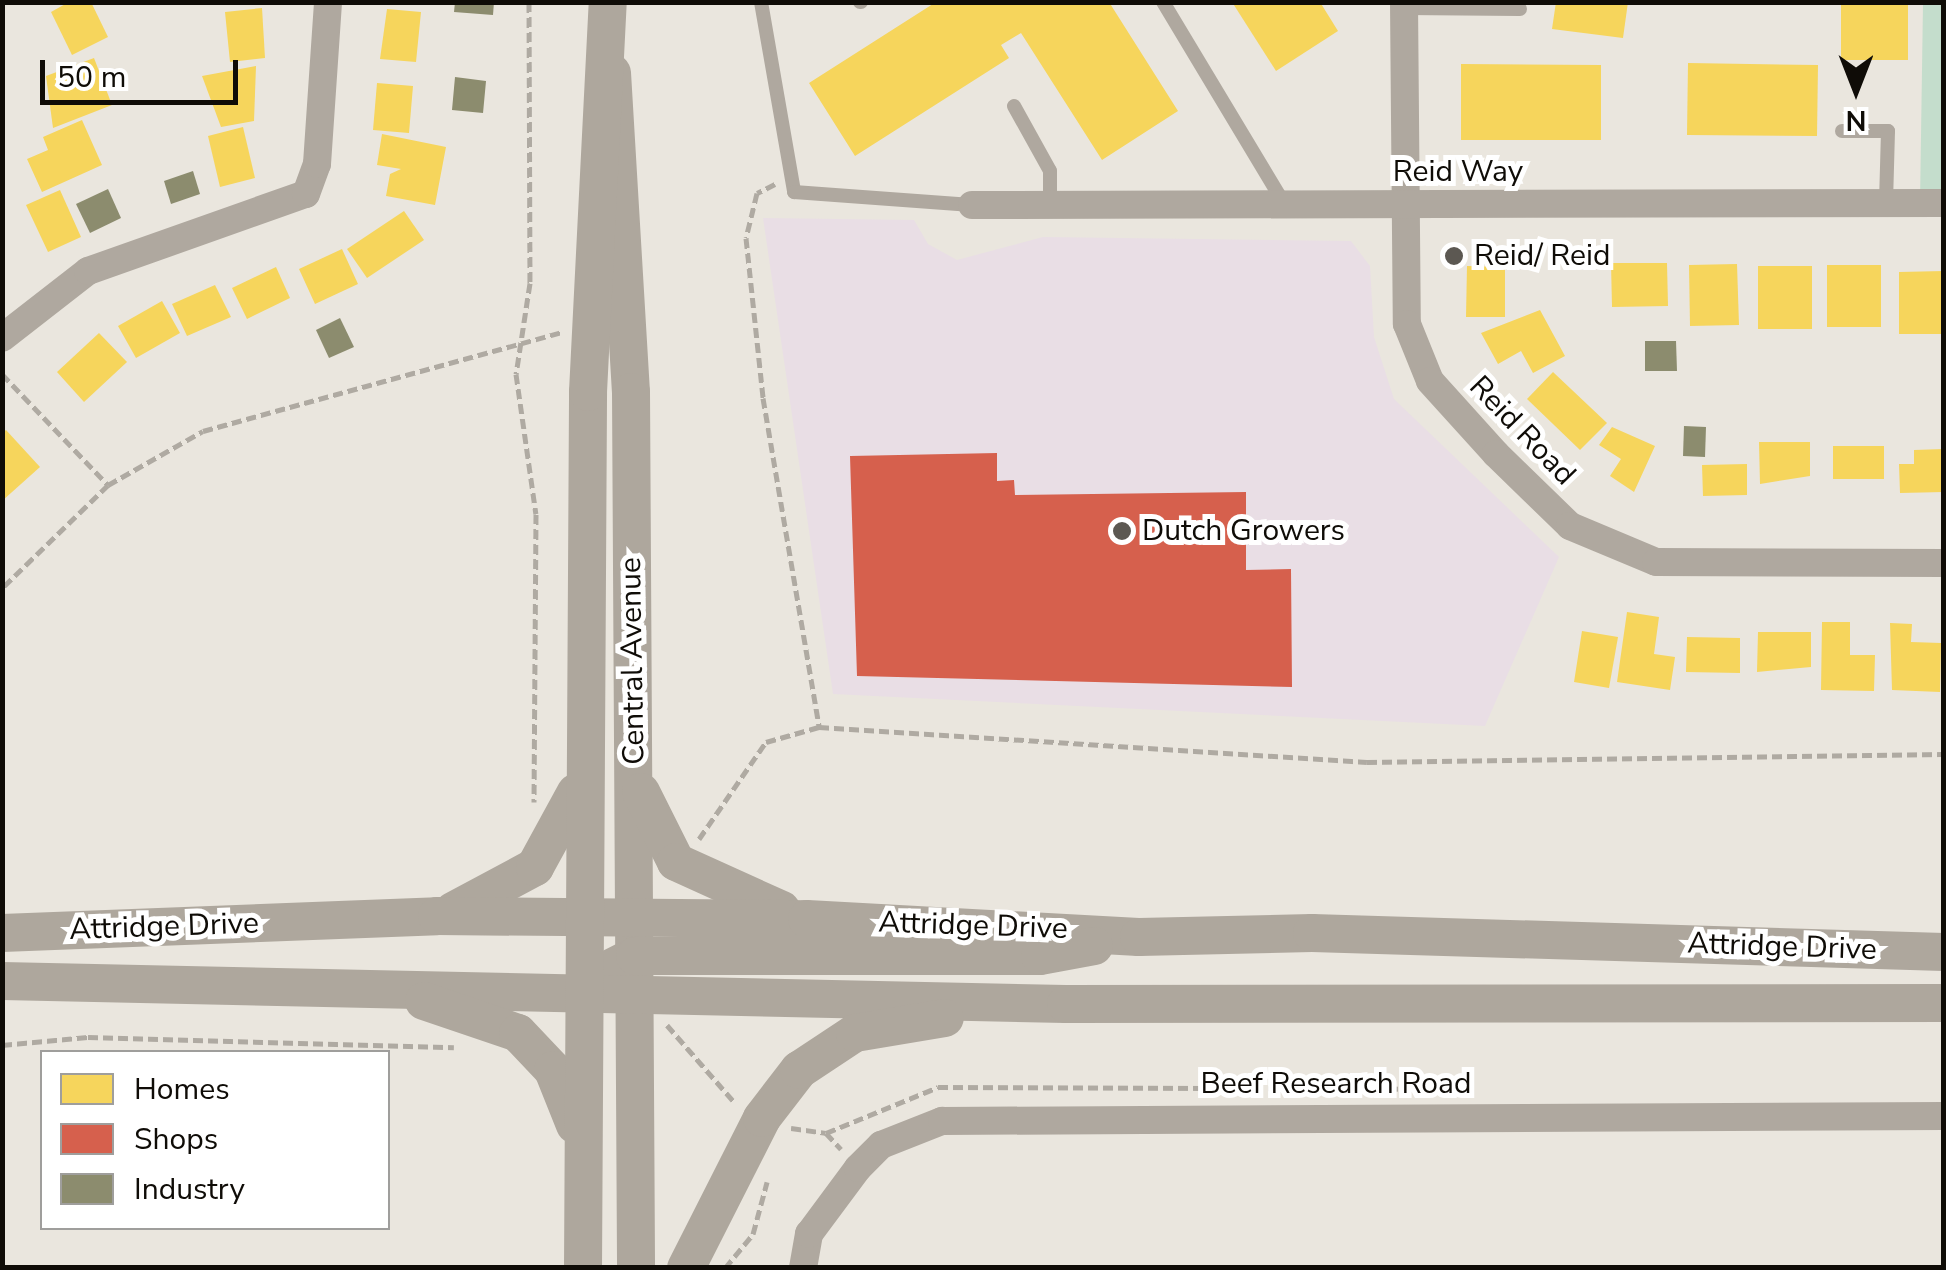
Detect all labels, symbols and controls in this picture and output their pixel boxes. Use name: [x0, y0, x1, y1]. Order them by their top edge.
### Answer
scale bar: [45, 40, 242, 102]
north arrow: [1806, 40, 1906, 140]
text: 50 m: [57, 57, 126, 98]
text: N: [1846, 101, 1866, 139]
street label: Reid Way: [1393, 154, 1523, 190]
place label: Reid/ Reid: [1474, 238, 1610, 274]
marker: Reid/ Reid: [1443, 245, 1465, 267]
street label: Reid Road: [1461, 369, 1583, 493]
place label: Dutch Growers: [1142, 513, 1345, 549]
marker: Dutch Growers: [1111, 520, 1133, 542]
street label: Central Avenue: [613, 557, 653, 765]
street label: Attridge Drive: [878, 905, 1068, 947]
street label: Attridge Drive: [69, 906, 259, 948]
street label: Attridge Drive: [1687, 926, 1877, 968]
legend: [40, 1050, 390, 1230]
street label: Beef Research Road: [1201, 1066, 1471, 1102]
text: Homes: [134, 1069, 230, 1110]
text: Shops: [134, 1119, 218, 1160]
text: Industry: [134, 1169, 245, 1210]

